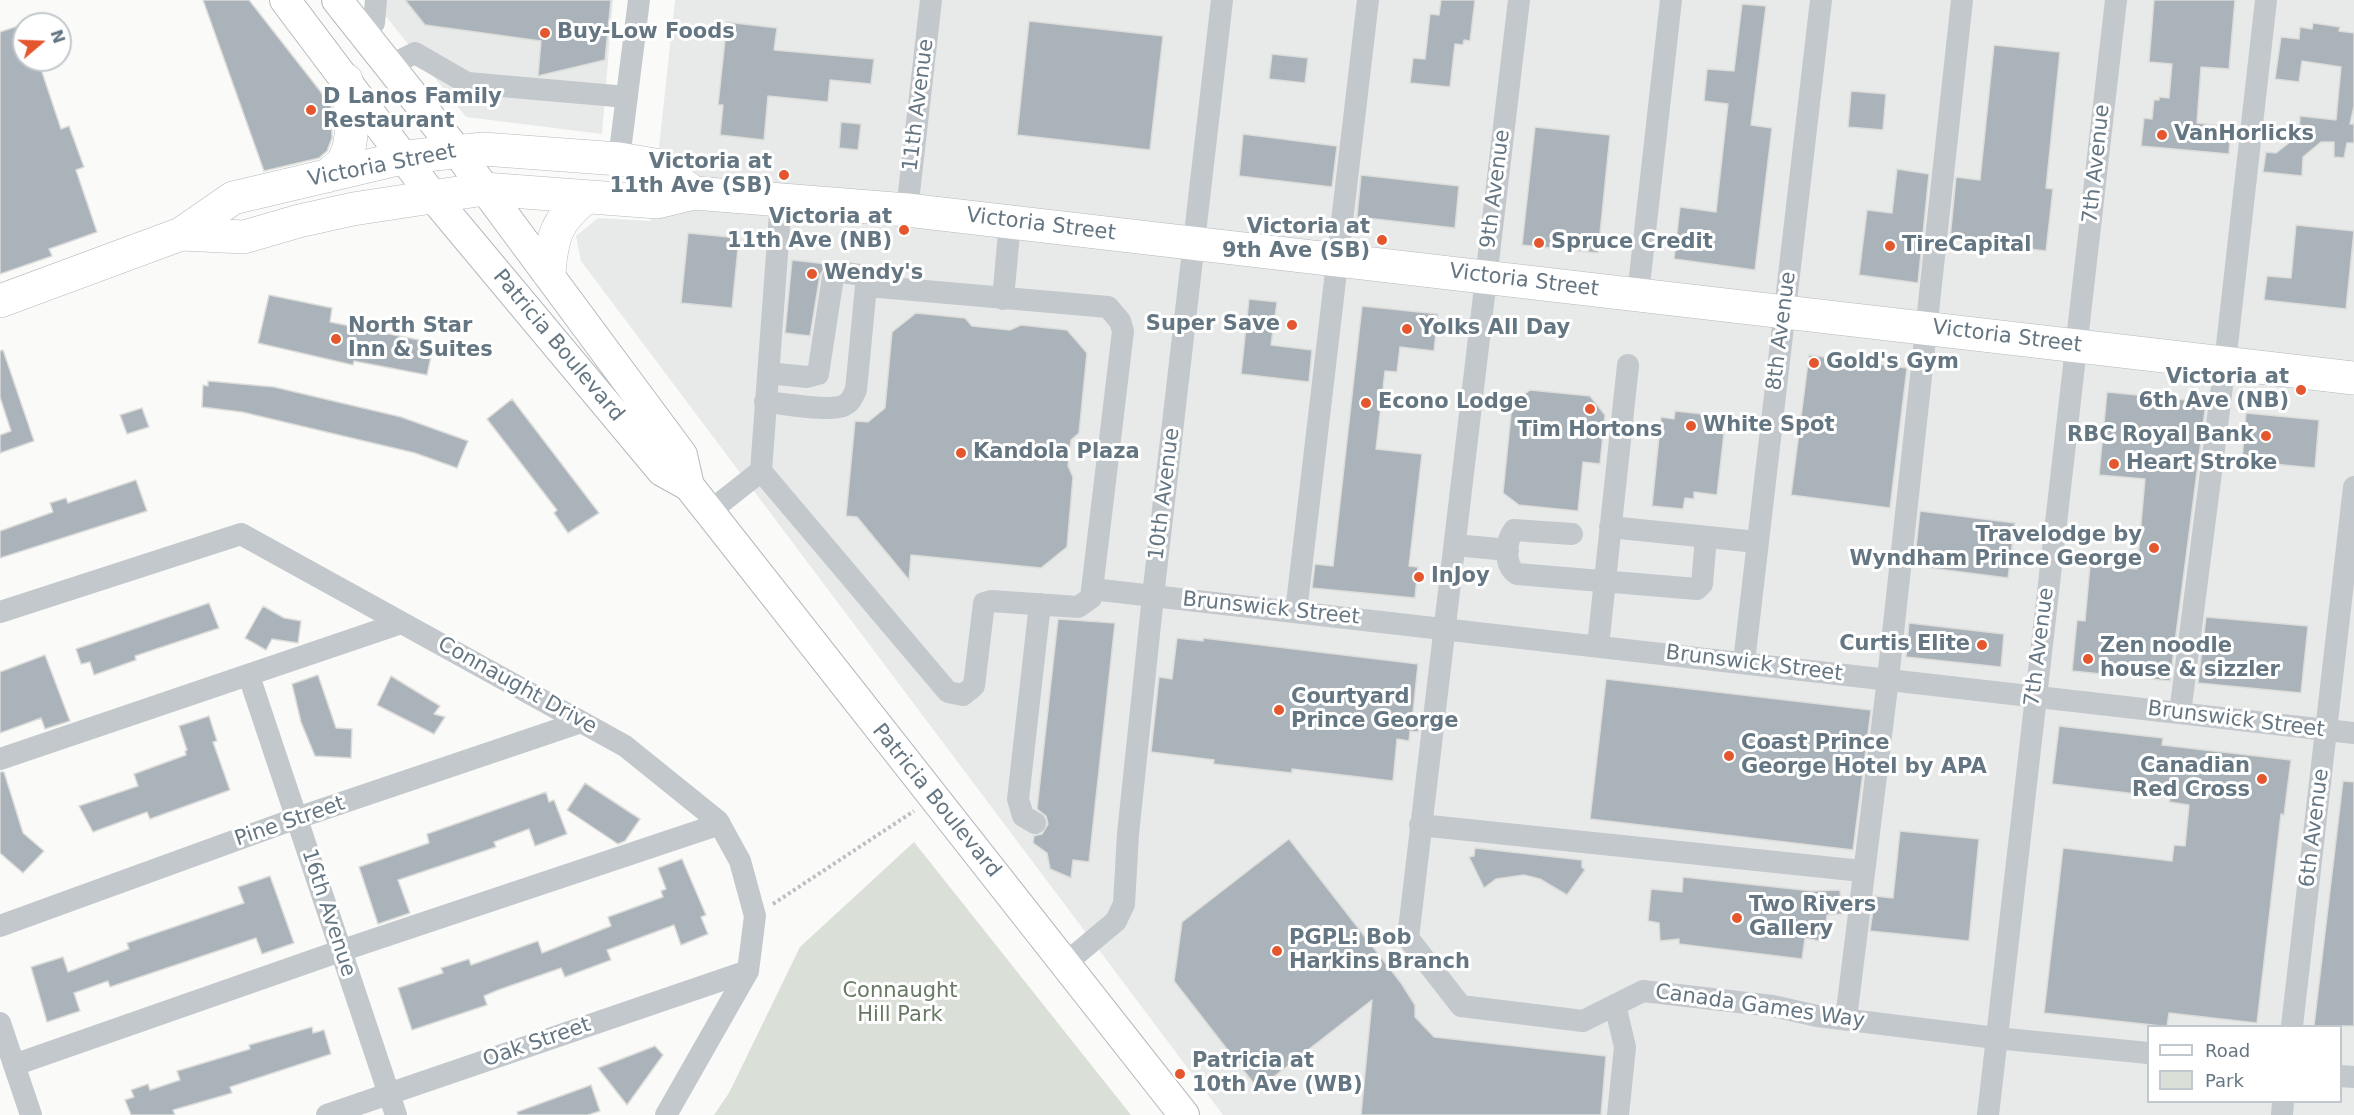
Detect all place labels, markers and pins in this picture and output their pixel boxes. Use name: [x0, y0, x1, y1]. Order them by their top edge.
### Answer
place label: Buy-Low Foods: [557, 20, 735, 46]
marker: Buy-Low Foods: [538, 26, 552, 40]
place label: D Lanos Family Restaurant: [323, 85, 502, 135]
marker: D Lanos Family Restaurant: [304, 103, 318, 117]
place label: VanHorlicks: [2174, 122, 2314, 148]
marker: VanHorlicks: [2155, 128, 2169, 142]
place label: Victoria at 11th Ave (SB): [609, 150, 772, 200]
marker: Victoria at 11th Ave (SB): [777, 168, 791, 182]
place label: Victoria at 11th Ave (NB): [727, 205, 892, 255]
place label: Victoria at 9th Ave (SB): [1222, 215, 1370, 265]
marker: Victoria at 11th Ave (NB): [897, 223, 911, 237]
place label: Spruce Credit: [1551, 230, 1713, 256]
marker: Victoria at 9th Ave (SB): [1375, 233, 1389, 247]
place label: TireCapital: [1902, 233, 2031, 259]
marker: Spruce Credit: [1532, 236, 1546, 250]
marker: TireCapital: [1883, 239, 1897, 253]
place label: Wendy's: [824, 261, 923, 287]
marker: Wendy's: [805, 267, 819, 281]
place label: Super Save: [1146, 312, 1280, 338]
place label: North Star Inn & Suites: [348, 314, 493, 364]
place label: Yolks All Day: [1419, 316, 1570, 342]
marker: Super Save: [1285, 318, 1299, 332]
marker: Yolks All Day: [1400, 322, 1414, 336]
marker: North Star Inn & Suites: [329, 332, 343, 346]
place label: Gold's Gym: [1826, 350, 1959, 376]
marker: Gold's Gym: [1807, 356, 1821, 370]
place label: Victoria at 6th Ave (NB): [2139, 365, 2289, 415]
marker: Victoria at 6th Ave (NB): [2294, 383, 2308, 397]
place label: Econo Lodge: [1378, 390, 1528, 416]
marker: Econo Lodge: [1359, 396, 1373, 410]
marker: Tim Hortons: [1583, 402, 1597, 416]
place label: White Spot: [1703, 413, 1835, 439]
place label: Tim Hortons: [1518, 418, 1662, 444]
marker: White Spot: [1684, 419, 1698, 433]
place label: RBC Royal Bank: [2067, 423, 2254, 449]
marker: RBC Royal Bank: [2259, 429, 2273, 443]
place label: Kandola Plaza: [973, 440, 1140, 466]
marker: Kandola Plaza: [954, 446, 968, 460]
place label: Heart Stroke: [2126, 451, 2277, 477]
marker: Heart Stroke: [2107, 457, 2121, 471]
place label: Travelodge by Wyndham Prince George: [1849, 523, 2142, 573]
marker: Travelodge by Wyndham Prince George: [2147, 541, 2161, 555]
place label: InJoy: [1431, 564, 1490, 590]
marker: InJoy: [1412, 570, 1426, 584]
place label: Curtis Elite: [1839, 632, 1970, 658]
place label: Zen noodle house & sizzler: [2100, 634, 2280, 684]
marker: Curtis Elite: [1975, 638, 1989, 652]
marker: Zen noodle house & sizzler: [2081, 652, 2095, 666]
place label: Courtyard Prince George: [1291, 685, 1458, 735]
marker: Courtyard Prince George: [1272, 703, 1286, 717]
place label: Coast Prince George Hotel by APA: [1741, 731, 1987, 781]
marker: Coast Prince George Hotel by APA: [1722, 749, 1736, 763]
place label: Canadian Red Cross: [2132, 754, 2250, 804]
marker: Canadian Red Cross: [2255, 772, 2269, 786]
place label: Two Rivers Gallery: [1749, 893, 1876, 943]
marker: Two Rivers Gallery: [1730, 911, 1744, 925]
place label: PGPL: Bob Harkins Branch: [1289, 926, 1470, 976]
marker: PGPL: Bob Harkins Branch: [1270, 944, 1284, 958]
place label: Patricia at 10th Ave (WB): [1192, 1049, 1363, 1099]
marker: Patricia at 10th Ave (WB): [1173, 1067, 1187, 1081]

